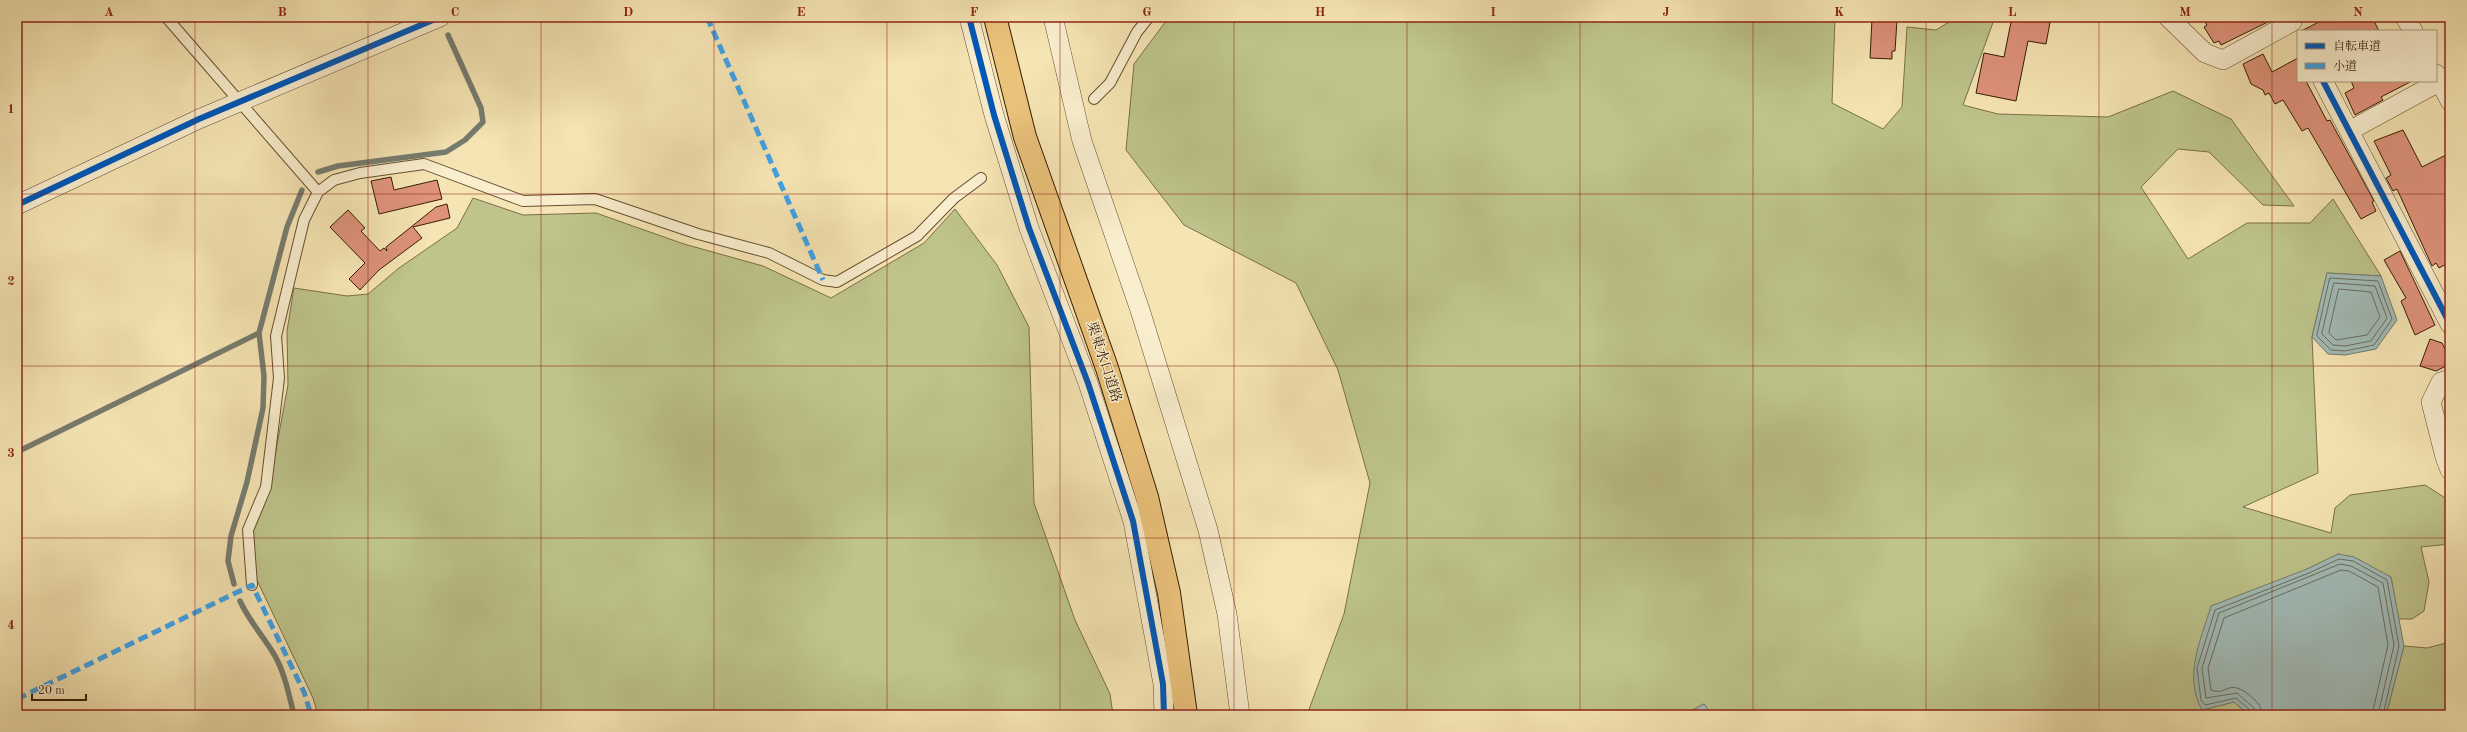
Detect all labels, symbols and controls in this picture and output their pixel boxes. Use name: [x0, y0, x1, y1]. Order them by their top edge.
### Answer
text: A: [104, 6, 114, 19]
text: B: [277, 6, 287, 19]
text: C: [451, 6, 459, 19]
text: D: [623, 6, 633, 19]
text: E: [797, 6, 806, 19]
text: F: [970, 6, 979, 19]
text: G: [1142, 6, 1152, 19]
text: H: [1315, 6, 1326, 19]
text: I: [1490, 6, 1496, 19]
text: J: [1662, 6, 1670, 19]
text: K: [1834, 6, 1844, 19]
text: L: [2008, 6, 2017, 19]
text: M: [2179, 6, 2191, 19]
text: N: [2353, 6, 2363, 19]
legend: [2297, 30, 2437, 82]
text: 自転車道: [2333, 39, 2381, 53]
text: 小道: [2333, 59, 2357, 73]
text: 1: [7, 103, 15, 116]
text: 2: [7, 275, 15, 288]
street label: 栗東水口道路: [1084, 320, 1125, 404]
text: 3: [7, 447, 15, 460]
text: 4: [7, 619, 15, 632]
scale bar: [32, 676, 86, 702]
text: 20 m: [38, 685, 65, 697]

